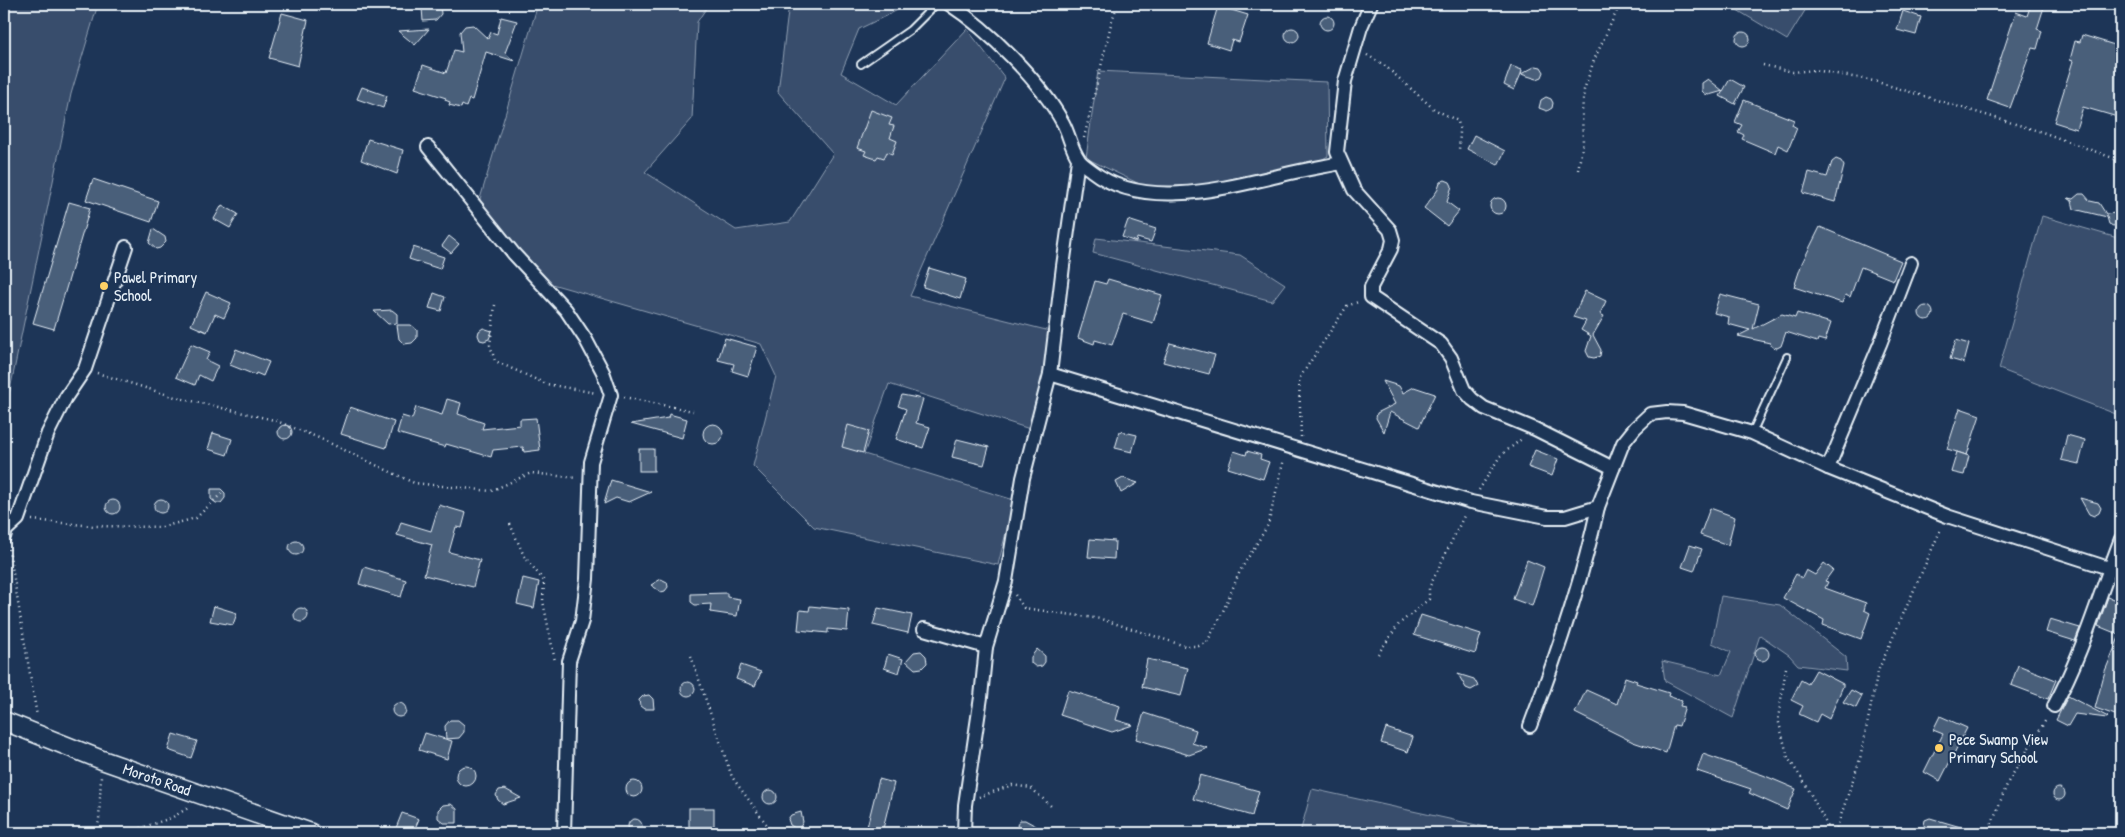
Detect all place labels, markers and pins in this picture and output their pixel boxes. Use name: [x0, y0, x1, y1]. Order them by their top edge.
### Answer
place label: Pawel Primary School: [114, 266, 197, 306]
marker: Pawel Primary School: [98, 280, 110, 292]
place label: Pece Swamp View Primary School: [1949, 728, 2048, 768]
marker: Pece Swamp View Primary School: [1933, 742, 1945, 754]

